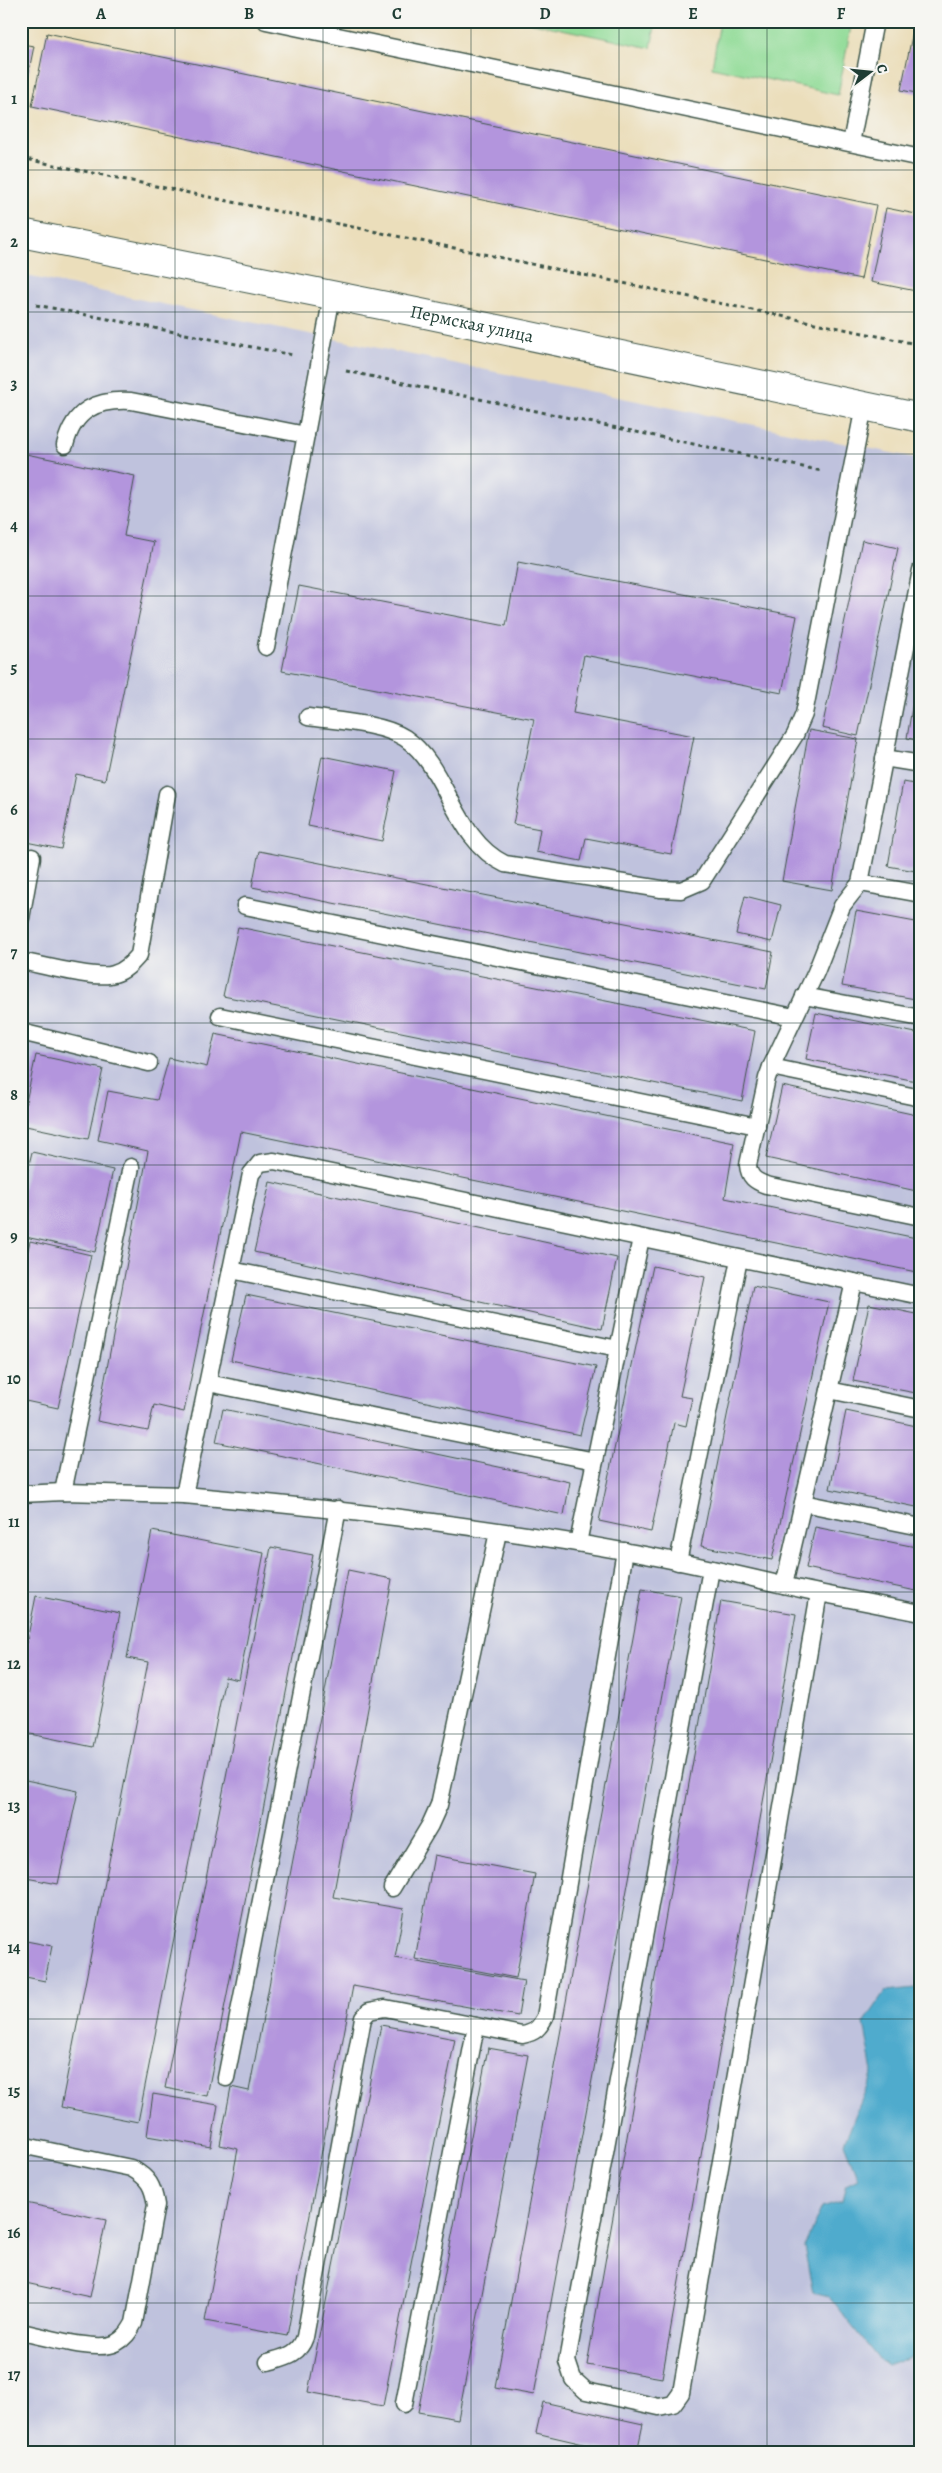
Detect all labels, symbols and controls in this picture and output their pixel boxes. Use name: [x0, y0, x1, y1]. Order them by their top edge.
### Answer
text: A: [95, 3, 107, 25]
text: B: [244, 3, 254, 25]
text: C: [392, 3, 402, 25]
text: D: [539, 3, 551, 25]
text: E: [688, 3, 698, 25]
text: F: [837, 3, 846, 25]
north arrow: [844, 48, 894, 98]
text: С: [872, 62, 892, 76]
text: 1: [11, 88, 17, 110]
text: 2: [10, 231, 18, 253]
street label: Пермская улица: [408, 299, 537, 349]
text: 3: [11, 373, 18, 395]
text: 4: [10, 515, 18, 537]
text: 5: [11, 657, 18, 679]
text: 6: [10, 799, 18, 821]
text: 7: [11, 942, 18, 964]
text: 8: [10, 1084, 18, 1106]
text: 9: [10, 1226, 18, 1248]
text: 10: [7, 1368, 21, 1390]
text: 11: [8, 1511, 20, 1533]
text: 12: [7, 1653, 21, 1675]
text: 13: [8, 1795, 20, 1817]
text: 14: [7, 1937, 21, 1959]
text: 15: [8, 2080, 20, 2102]
text: 16: [7, 2222, 21, 2244]
text: 17: [8, 2364, 20, 2386]

